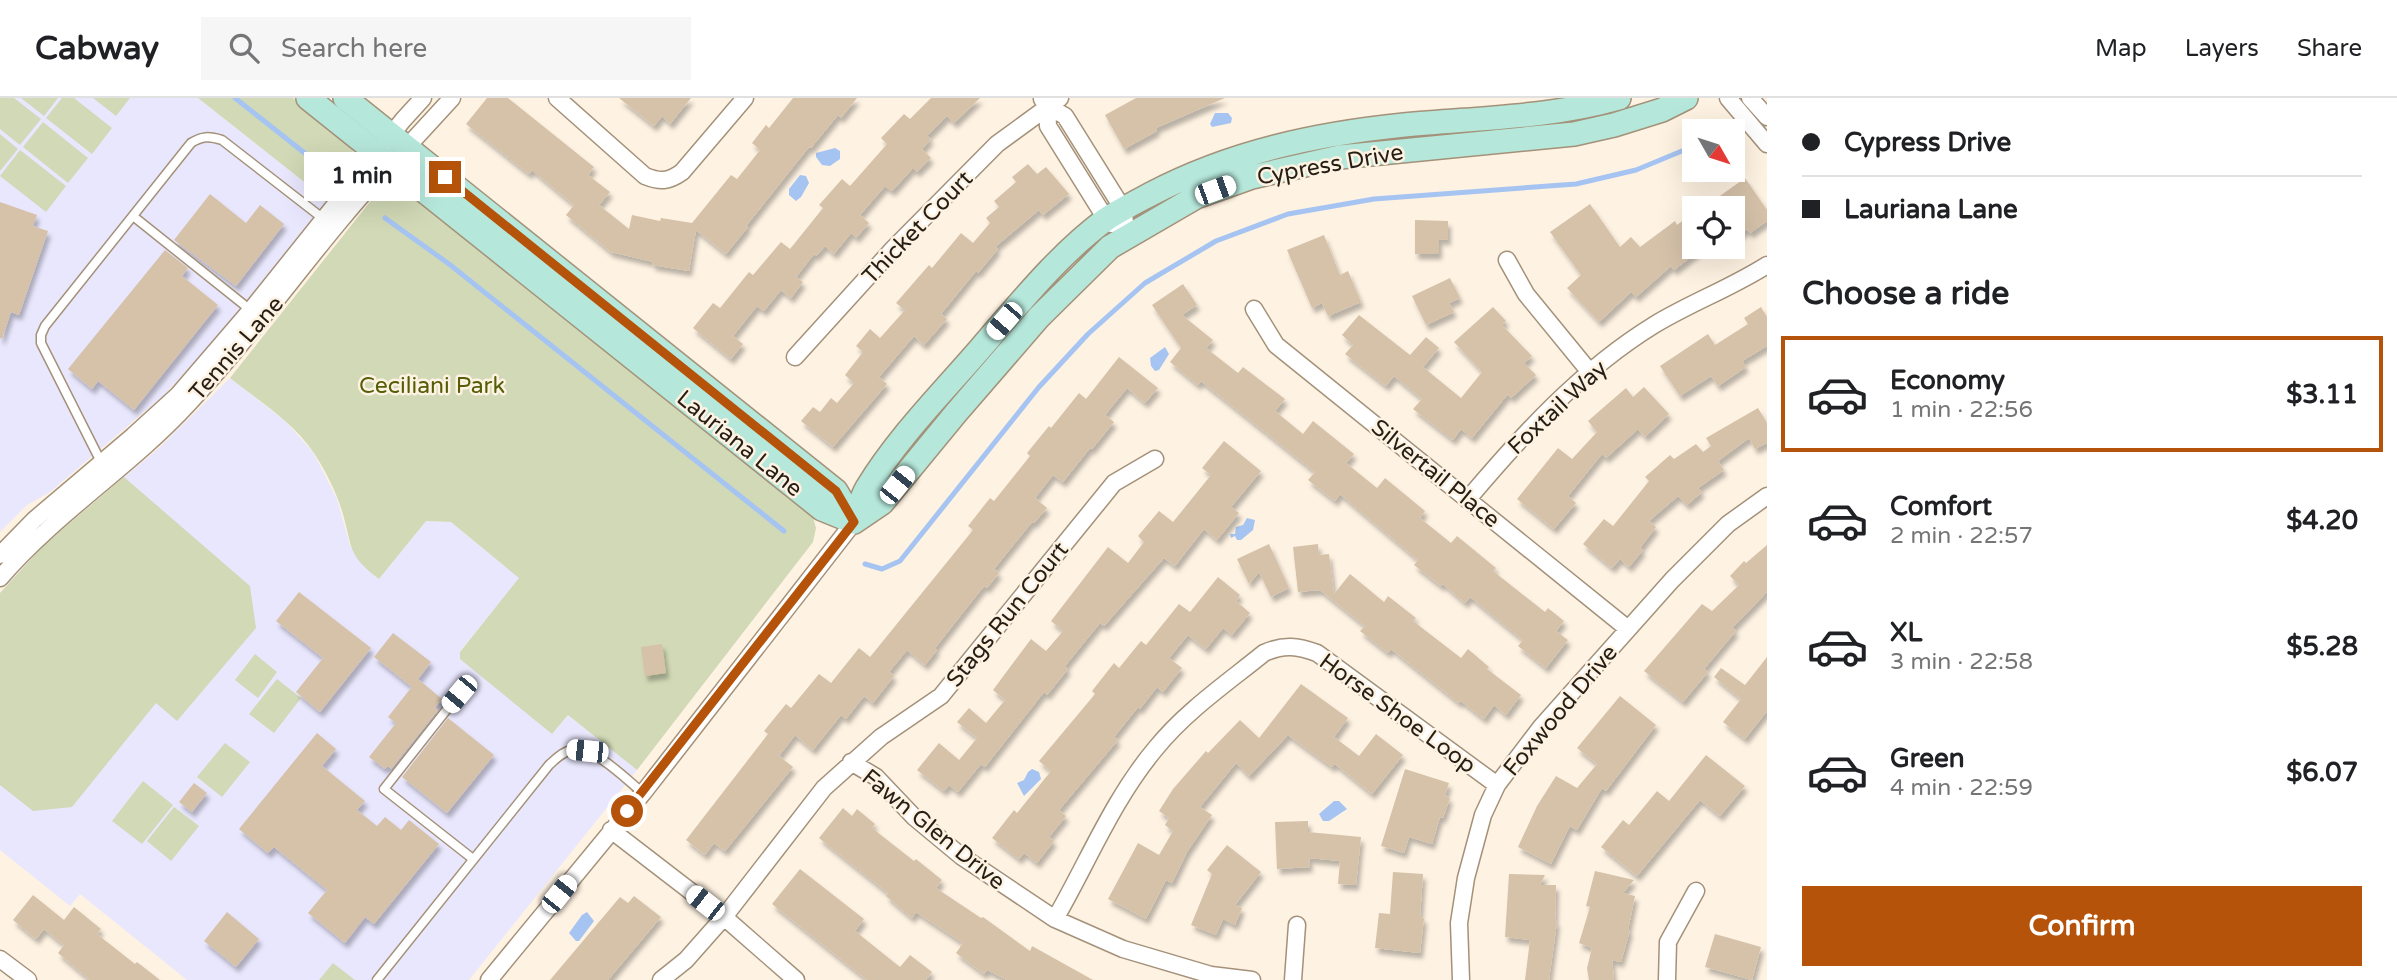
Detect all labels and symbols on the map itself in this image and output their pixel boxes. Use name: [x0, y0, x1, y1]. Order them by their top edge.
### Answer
north arrow: [1682, 119, 1745, 182]
street label: Cypress Drive: [1255, 138, 1405, 192]
callout: 1 min: [305, 153, 420, 202]
route end: [429, 161, 461, 193]
street label: Thicket Court: [857, 165, 979, 290]
car: [1192, 173, 1239, 207]
street label: Tennis Lane: [184, 291, 290, 407]
car: [983, 298, 1026, 344]
street label: Foxtail Way: [1502, 355, 1613, 461]
park label: Ceciliani Park: [359, 372, 505, 400]
street label: Lauriana Lane: [671, 385, 808, 503]
street label: Silvertail Place: [1365, 413, 1505, 534]
car: [876, 462, 919, 508]
street label: Stags Run Court: [941, 536, 1075, 693]
street label: Foxwood Drive: [1498, 639, 1624, 782]
street label: Horse Shoe Loop: [1314, 648, 1481, 780]
car: [438, 671, 481, 717]
car: [566, 738, 609, 764]
street label: Fawn Glen Drive: [856, 764, 1011, 896]
route start: [611, 795, 643, 827]
car: [538, 871, 581, 917]
car: [682, 882, 729, 924]

